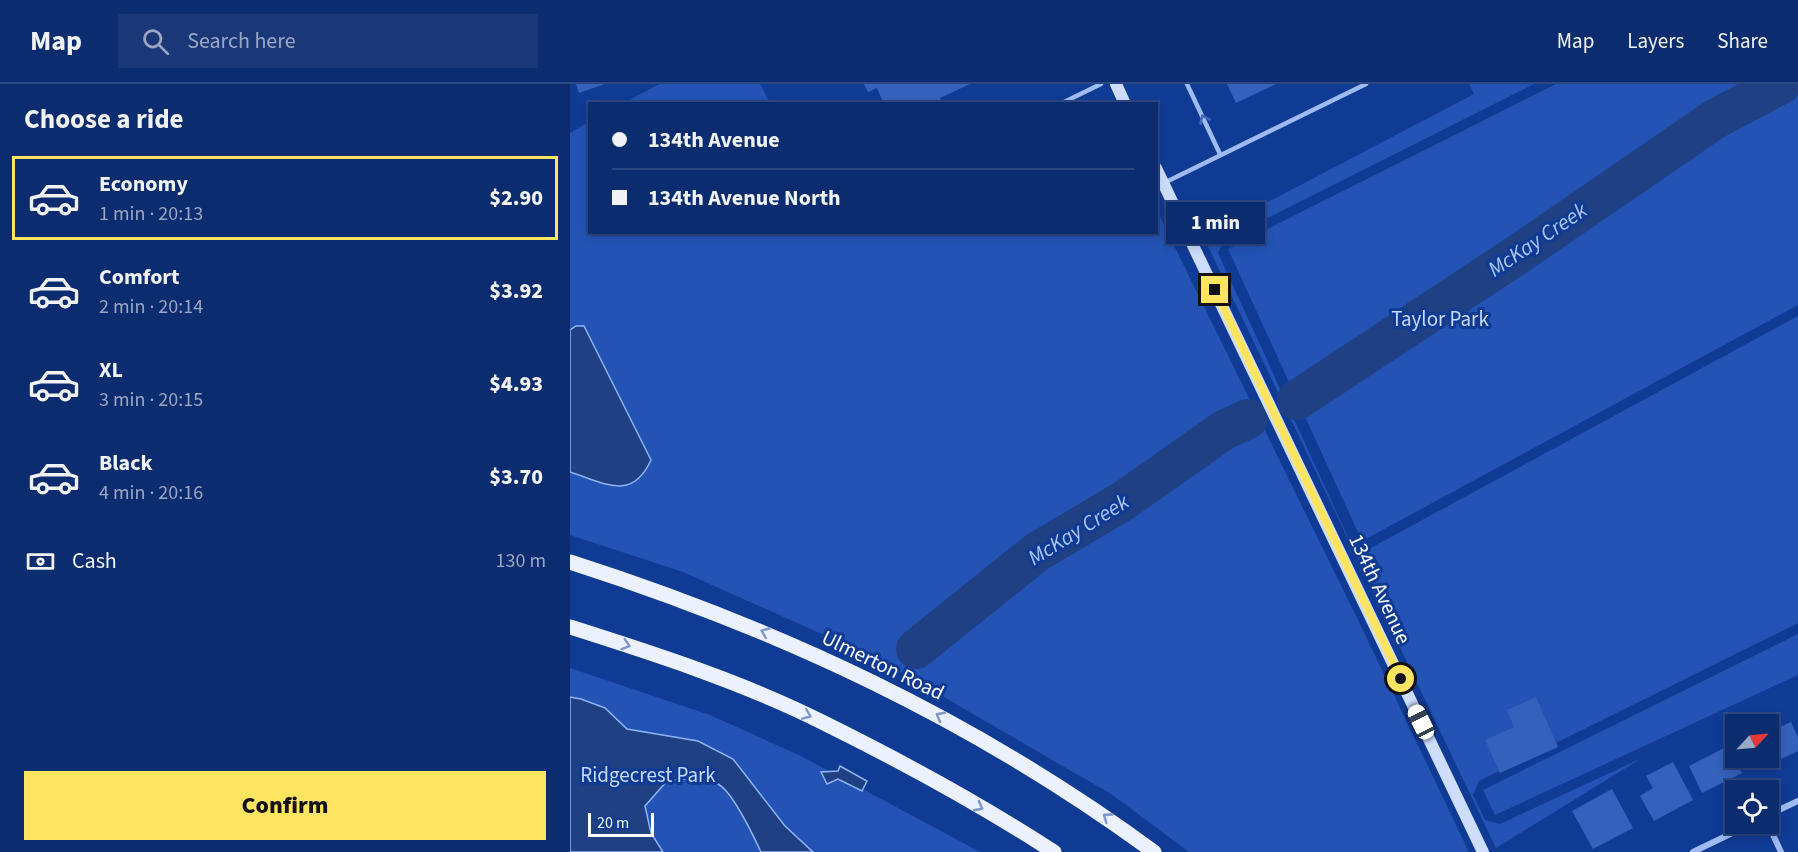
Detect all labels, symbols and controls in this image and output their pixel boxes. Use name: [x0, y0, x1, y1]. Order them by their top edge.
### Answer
search box: [118, 14, 538, 68]
text: Map: [30, 21, 82, 61]
icon: search: [139, 25, 172, 58]
text: Search here: [187, 25, 296, 57]
text: Map: [1557, 26, 1594, 56]
text: Layers: [1627, 26, 1684, 56]
text: Share: [1717, 26, 1768, 56]
text: Choose a ride: [24, 100, 184, 139]
one-way arrow: [1200, 114, 1212, 125]
text: 134th Avenue: [648, 124, 780, 156]
text: Economy: [99, 168, 188, 200]
icon: car: [27, 171, 81, 225]
text: $2.90: [489, 182, 543, 214]
text: 134th Avenue North: [648, 182, 841, 214]
water label: McKay Creek: [1481, 194, 1594, 285]
text: 1 min · 20:13: [99, 200, 203, 228]
callout: 1 min: [1166, 203, 1264, 245]
text: 1 min: [1191, 209, 1240, 237]
text: Comfort: [99, 261, 180, 293]
icon: car: [27, 264, 81, 318]
text: $3.92: [489, 275, 543, 307]
route end: [1201, 276, 1228, 303]
text: 2 min · 20:14: [99, 293, 203, 321]
park label: Taylor Park: [1391, 304, 1489, 334]
text: XL: [99, 354, 123, 386]
icon: car: [27, 357, 81, 411]
text: $4.93: [489, 368, 543, 400]
text: 3 min · 20:15: [99, 386, 203, 414]
text: Black: [99, 447, 153, 479]
icon: car: [27, 450, 81, 504]
text: $3.70: [489, 461, 543, 493]
text: 4 min · 20:16: [99, 479, 203, 507]
water label: McKay Creek: [1022, 486, 1136, 574]
street label: 134th Avenue: [1341, 529, 1419, 649]
icon: cash: [24, 545, 57, 578]
text: Cash: [72, 545, 117, 577]
text: 130 m: [496, 547, 546, 575]
street label: Ulmerton Road: [817, 622, 949, 708]
one-way arrow: [760, 627, 771, 639]
one-way arrow: [620, 637, 631, 650]
route start: [1387, 665, 1414, 692]
car: [1405, 702, 1437, 742]
one-way arrow: [801, 708, 812, 720]
one-way arrow: [936, 712, 947, 724]
north arrow: [1725, 714, 1779, 768]
map controls: [1725, 714, 1779, 834]
park label: Ridgecrest Park: [580, 760, 716, 790]
button: Confirm: [24, 771, 546, 840]
button: locate: [1725, 780, 1779, 834]
one-way arrow: [973, 800, 984, 811]
scale bar: [588, 810, 654, 838]
text: 20 m: [597, 812, 629, 834]
one-way arrow: [1103, 814, 1114, 825]

